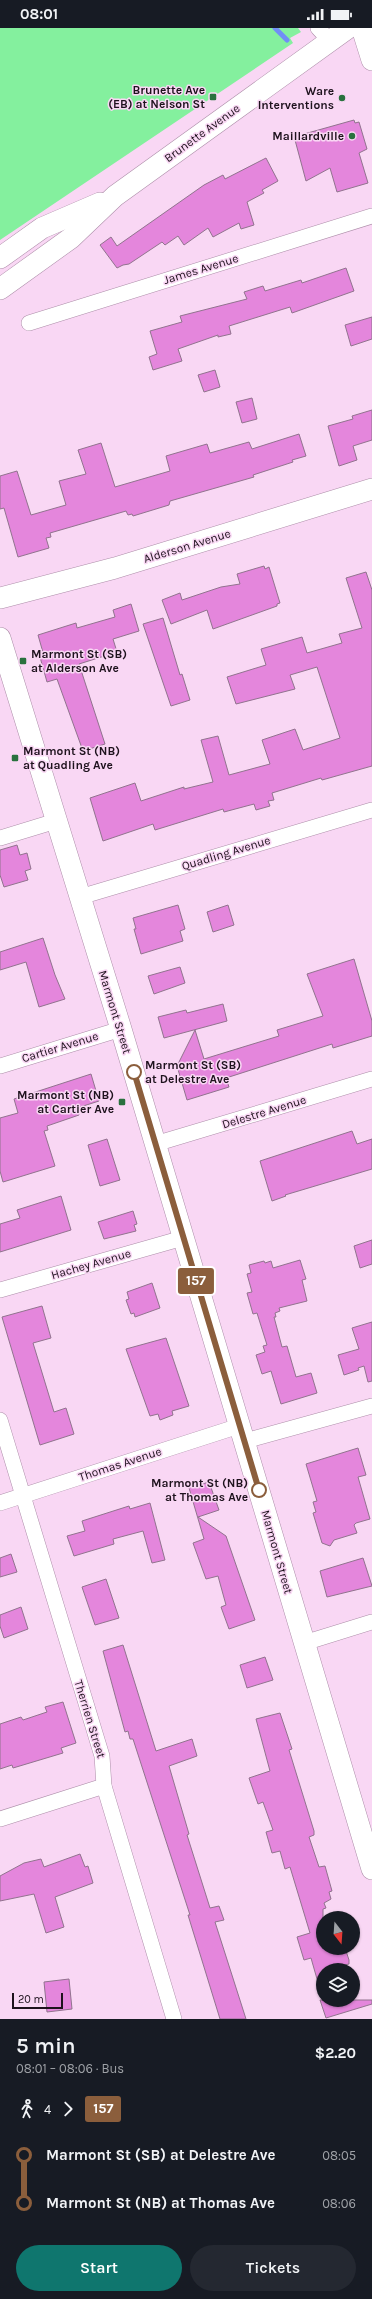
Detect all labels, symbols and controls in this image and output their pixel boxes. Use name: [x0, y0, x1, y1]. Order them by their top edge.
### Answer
text: 08:01: [20, 5, 58, 23]
place label: Brunette Ave (EB) at Nelson St: [108, 83, 205, 111]
place label: Ware Interventions: [258, 84, 334, 112]
marker: Brunette Ave (EB) at Nelson St: [208, 92, 218, 102]
marker: Ware Interventions: [337, 93, 347, 103]
street label: Brunette Avenue: [161, 101, 243, 165]
place label: Maillardville: [272, 129, 344, 143]
marker: Maillardville: [347, 131, 357, 141]
street label: James Avenue: [162, 251, 240, 287]
street label: Alderson Avenue: [142, 526, 232, 566]
place label: Marmont St (SB) at Alderson Ave: [31, 647, 127, 675]
marker: Marmont St (SB) at Alderson Ave: [18, 656, 28, 666]
place label: Marmont St (NB) at Quadling Ave: [23, 744, 120, 772]
marker: Marmont St (NB) at Quadling Ave: [10, 753, 20, 763]
street label: Quadling Avenue: [180, 833, 272, 873]
street label: Marmont Street: [96, 969, 134, 1056]
street label: Cartier Avenue: [20, 1029, 100, 1065]
place label: Marmont St (SB) at Delestre Ave: [145, 1058, 241, 1086]
marker: Marmont St (SB) at Delestre Ave: [126, 1064, 142, 1080]
place label: Marmont St (NB) at Cartier Ave: [17, 1088, 114, 1116]
street label: Delestre Avenue: [220, 1093, 308, 1131]
marker: Marmont St (NB) at Cartier Ave: [117, 1097, 127, 1107]
street label: Hachey Avenue: [50, 1246, 132, 1282]
line badge: 157: [173, 1268, 219, 1294]
text: 157: [186, 1272, 206, 1289]
street label: Thomas Avenue: [77, 1444, 163, 1484]
place label: Marmont St (NB) at Thomas Ave: [151, 1476, 248, 1504]
marker: Marmont St (NB) at Thomas Ave: [251, 1482, 267, 1498]
street label: Marmont Street: [258, 1509, 296, 1596]
street label: Therrien Street: [71, 1678, 109, 1760]
north arrow: [316, 1911, 360, 1955]
map controls: [316, 1911, 360, 2007]
button: layers: [316, 1963, 360, 2007]
scale bar: [12, 1991, 63, 2010]
text: 20 m: [18, 1993, 44, 2006]
text: 5 min: [16, 2033, 76, 2059]
text: $2.20: [315, 2044, 356, 2062]
text: 08:01 – 08:06 · Bus: [16, 2061, 124, 2076]
icon: walk: [16, 2098, 38, 2120]
icon: forward: [57, 2098, 79, 2120]
text: 157: [93, 2100, 113, 2117]
text: 4: [44, 2102, 51, 2117]
text: Marmont St (SB) at Delestre Ave: [46, 2146, 275, 2164]
text: 08:05: [322, 2148, 356, 2163]
text: Marmont St (NB) at Thomas Ave: [46, 2194, 275, 2212]
text: 08:06: [322, 2196, 356, 2211]
button: Start: [16, 2245, 182, 2291]
button: Tickets: [190, 2245, 356, 2291]

